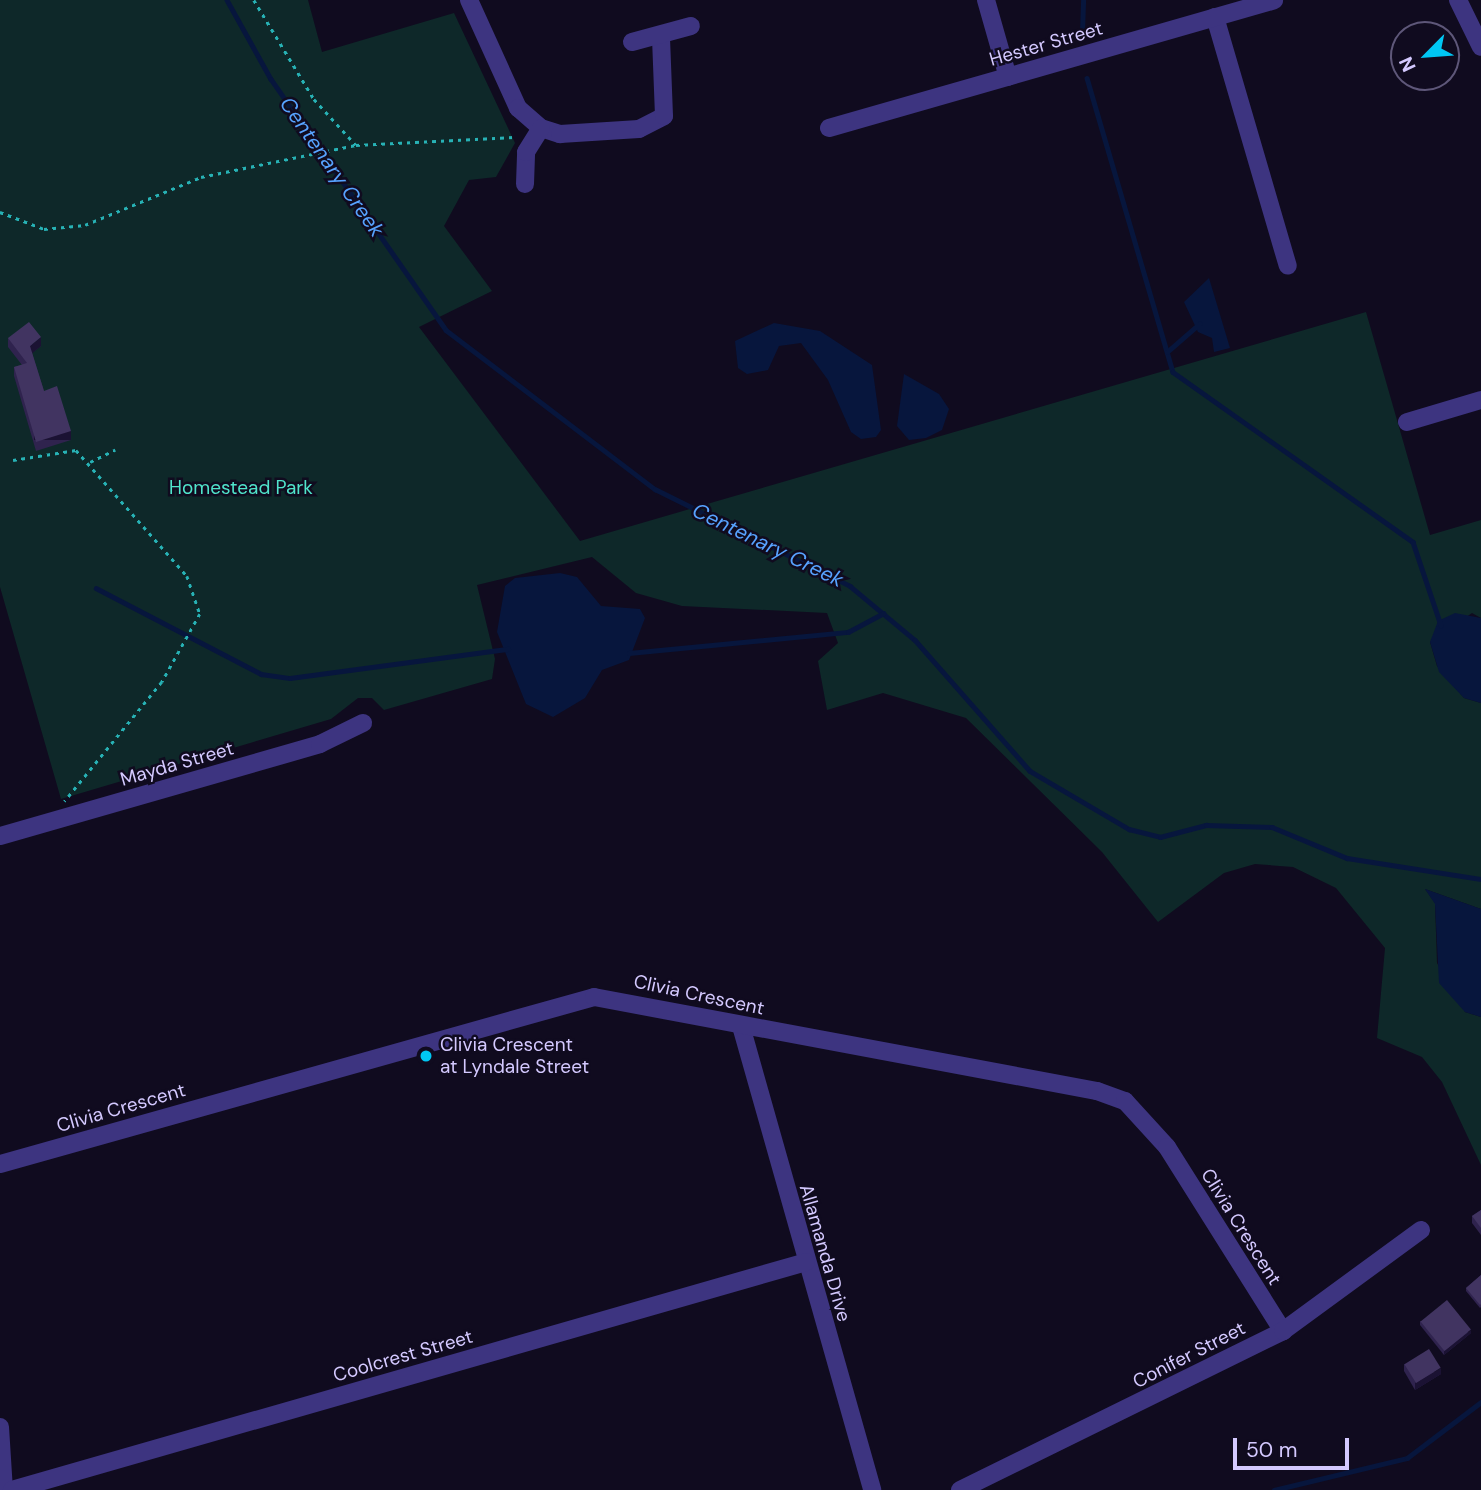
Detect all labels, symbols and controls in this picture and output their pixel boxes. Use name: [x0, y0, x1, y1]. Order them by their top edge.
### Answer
street label: Hester Street: [987, 17, 1105, 71]
north arrow: [1390, 21, 1460, 91]
text: N: [1393, 53, 1422, 76]
water label: Centenary Creek: [274, 92, 390, 242]
park label: Homestead Park: [169, 477, 313, 499]
water label: Centenary Creek: [688, 497, 848, 593]
street label: Mayda Street: [118, 737, 236, 791]
street label: Clivia Crescent: [632, 970, 766, 1020]
place label: Clivia Crescent at Lyndale Street: [440, 1034, 589, 1078]
marker: Clivia Crescent at Lyndale Street: [418, 1048, 434, 1064]
street label: Clivia Crescent: [54, 1079, 188, 1137]
street label: Clivia Crescent: [1196, 1165, 1286, 1289]
street label: Allamanda Drive: [794, 1182, 856, 1324]
street label: Conifer Street: [1129, 1317, 1249, 1393]
street label: Coolcrest Street: [331, 1325, 475, 1387]
scale bar: [1236, 1424, 1352, 1468]
text: 50 m: [1246, 1436, 1297, 1464]

